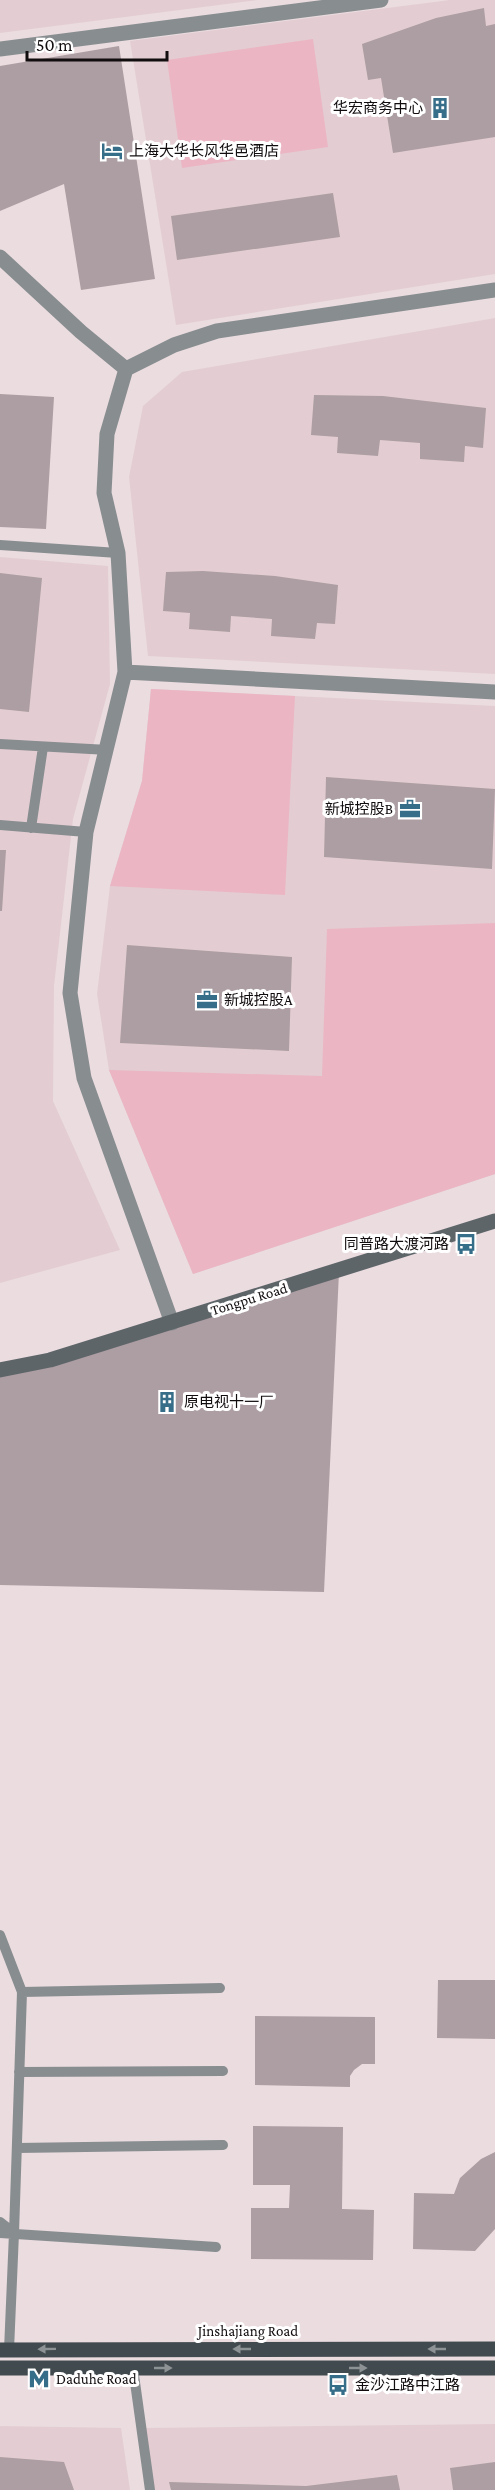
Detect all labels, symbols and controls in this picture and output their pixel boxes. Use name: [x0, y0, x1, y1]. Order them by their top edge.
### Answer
scale bar: [27, 24, 166, 62]
text: 50 m: [36, 35, 73, 55]
building icon: 华宏商务中心: [428, 96, 452, 120]
place label: 华宏商务中心: [333, 99, 423, 116]
hotel icon: 上海大华长风华邑酒店: [100, 139, 124, 163]
place label: 上海大华长风华邑酒店: [129, 142, 279, 159]
office icon: 新城控股B: [398, 797, 422, 821]
place label: 新城控股B: [325, 801, 393, 817]
office icon: 新城控股A: [195, 988, 219, 1012]
place label: 新城控股A: [224, 992, 293, 1008]
bus stop icon: 同普路大渡河路: [454, 1232, 478, 1256]
place label: 同普路大渡河路: [344, 1236, 449, 1252]
street label: Tongpu Road: [209, 1280, 290, 1319]
building icon: 原电视十一厂: [155, 1390, 179, 1414]
place label: 原电视十一厂: [184, 1394, 274, 1410]
street label: Jinshajiang Road: [196, 2323, 298, 2340]
one-way arrow: [37, 2344, 56, 2354]
one-way arrow: [232, 2344, 251, 2354]
one-way arrow: [427, 2344, 446, 2354]
one-way arrow: [154, 2363, 173, 2373]
one-way arrow: [349, 2363, 368, 2373]
metro station icon: Daduhe Road: [27, 2367, 51, 2391]
place label: Daduhe Road: [56, 2371, 137, 2387]
bus stop icon: 金沙江路中江路: [326, 2373, 350, 2397]
place label: 金沙江路中江路: [355, 2377, 460, 2393]

